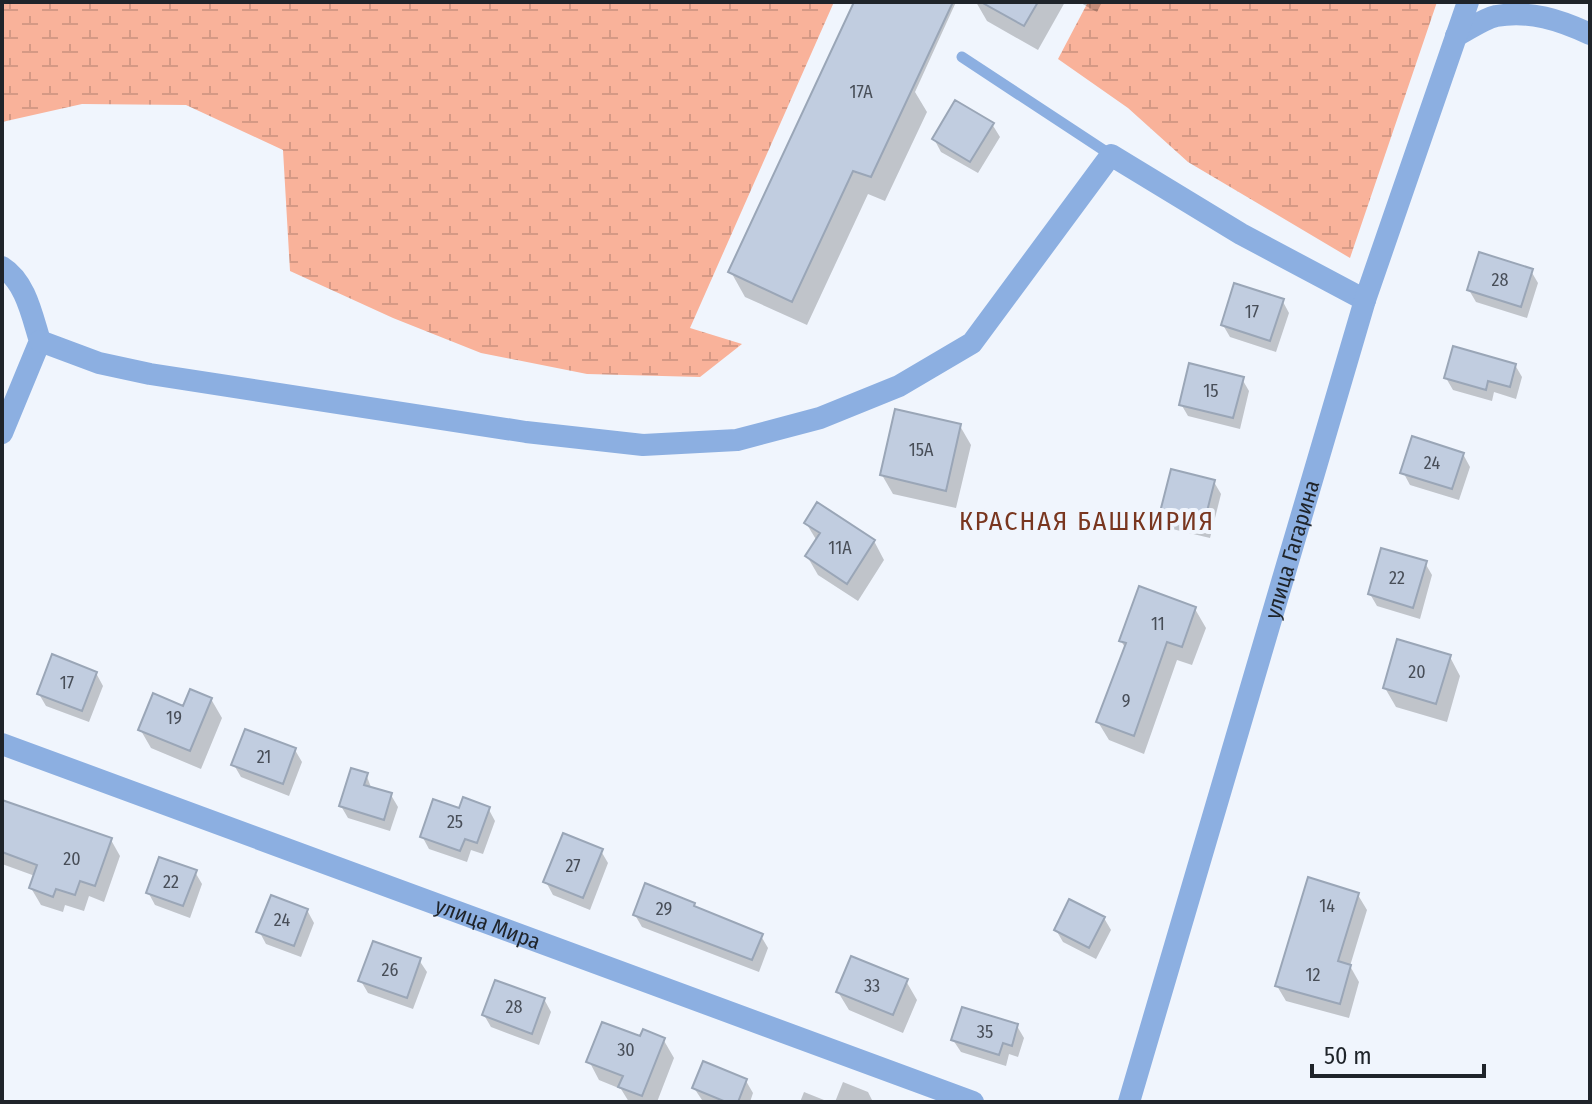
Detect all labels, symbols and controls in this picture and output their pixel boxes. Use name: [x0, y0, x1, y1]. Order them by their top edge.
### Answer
house number: 17А: [849, 81, 873, 103]
house number: 28: [1492, 269, 1508, 291]
house number: 17: [1245, 301, 1259, 323]
house number: 15: [1203, 380, 1219, 402]
house number: 15А: [909, 439, 934, 461]
house number: 24: [1424, 452, 1440, 474]
street label: улица Гагарина: [1259, 477, 1325, 622]
district label: КРАСНАЯ БАШКИРИЯ: [959, 506, 1215, 537]
house number: 11А: [828, 537, 852, 559]
house number: 22: [1389, 567, 1405, 589]
house number: 11: [1151, 613, 1165, 635]
house number: 20: [1408, 661, 1426, 683]
house number: 17: [60, 672, 74, 694]
house number: 9: [1122, 690, 1130, 712]
house number: 19: [166, 707, 182, 729]
house number: 21: [257, 746, 271, 768]
house number: 25: [447, 811, 463, 833]
house number: 20: [63, 848, 81, 870]
house number: 27: [565, 855, 581, 877]
house number: 22: [163, 871, 179, 893]
street label: улица Мира: [432, 892, 544, 955]
house number: 14: [1319, 895, 1335, 917]
house number: 29: [656, 898, 672, 920]
house number: 24: [274, 909, 290, 931]
house number: 26: [382, 959, 399, 981]
house number: 12: [1306, 964, 1321, 986]
house number: 33: [864, 975, 880, 997]
house number: 28: [506, 996, 522, 1018]
house number: 35: [977, 1021, 993, 1043]
scale bar: [1312, 1028, 1484, 1078]
house number: 30: [617, 1039, 635, 1061]
text: 50 m: [1324, 1042, 1372, 1070]

